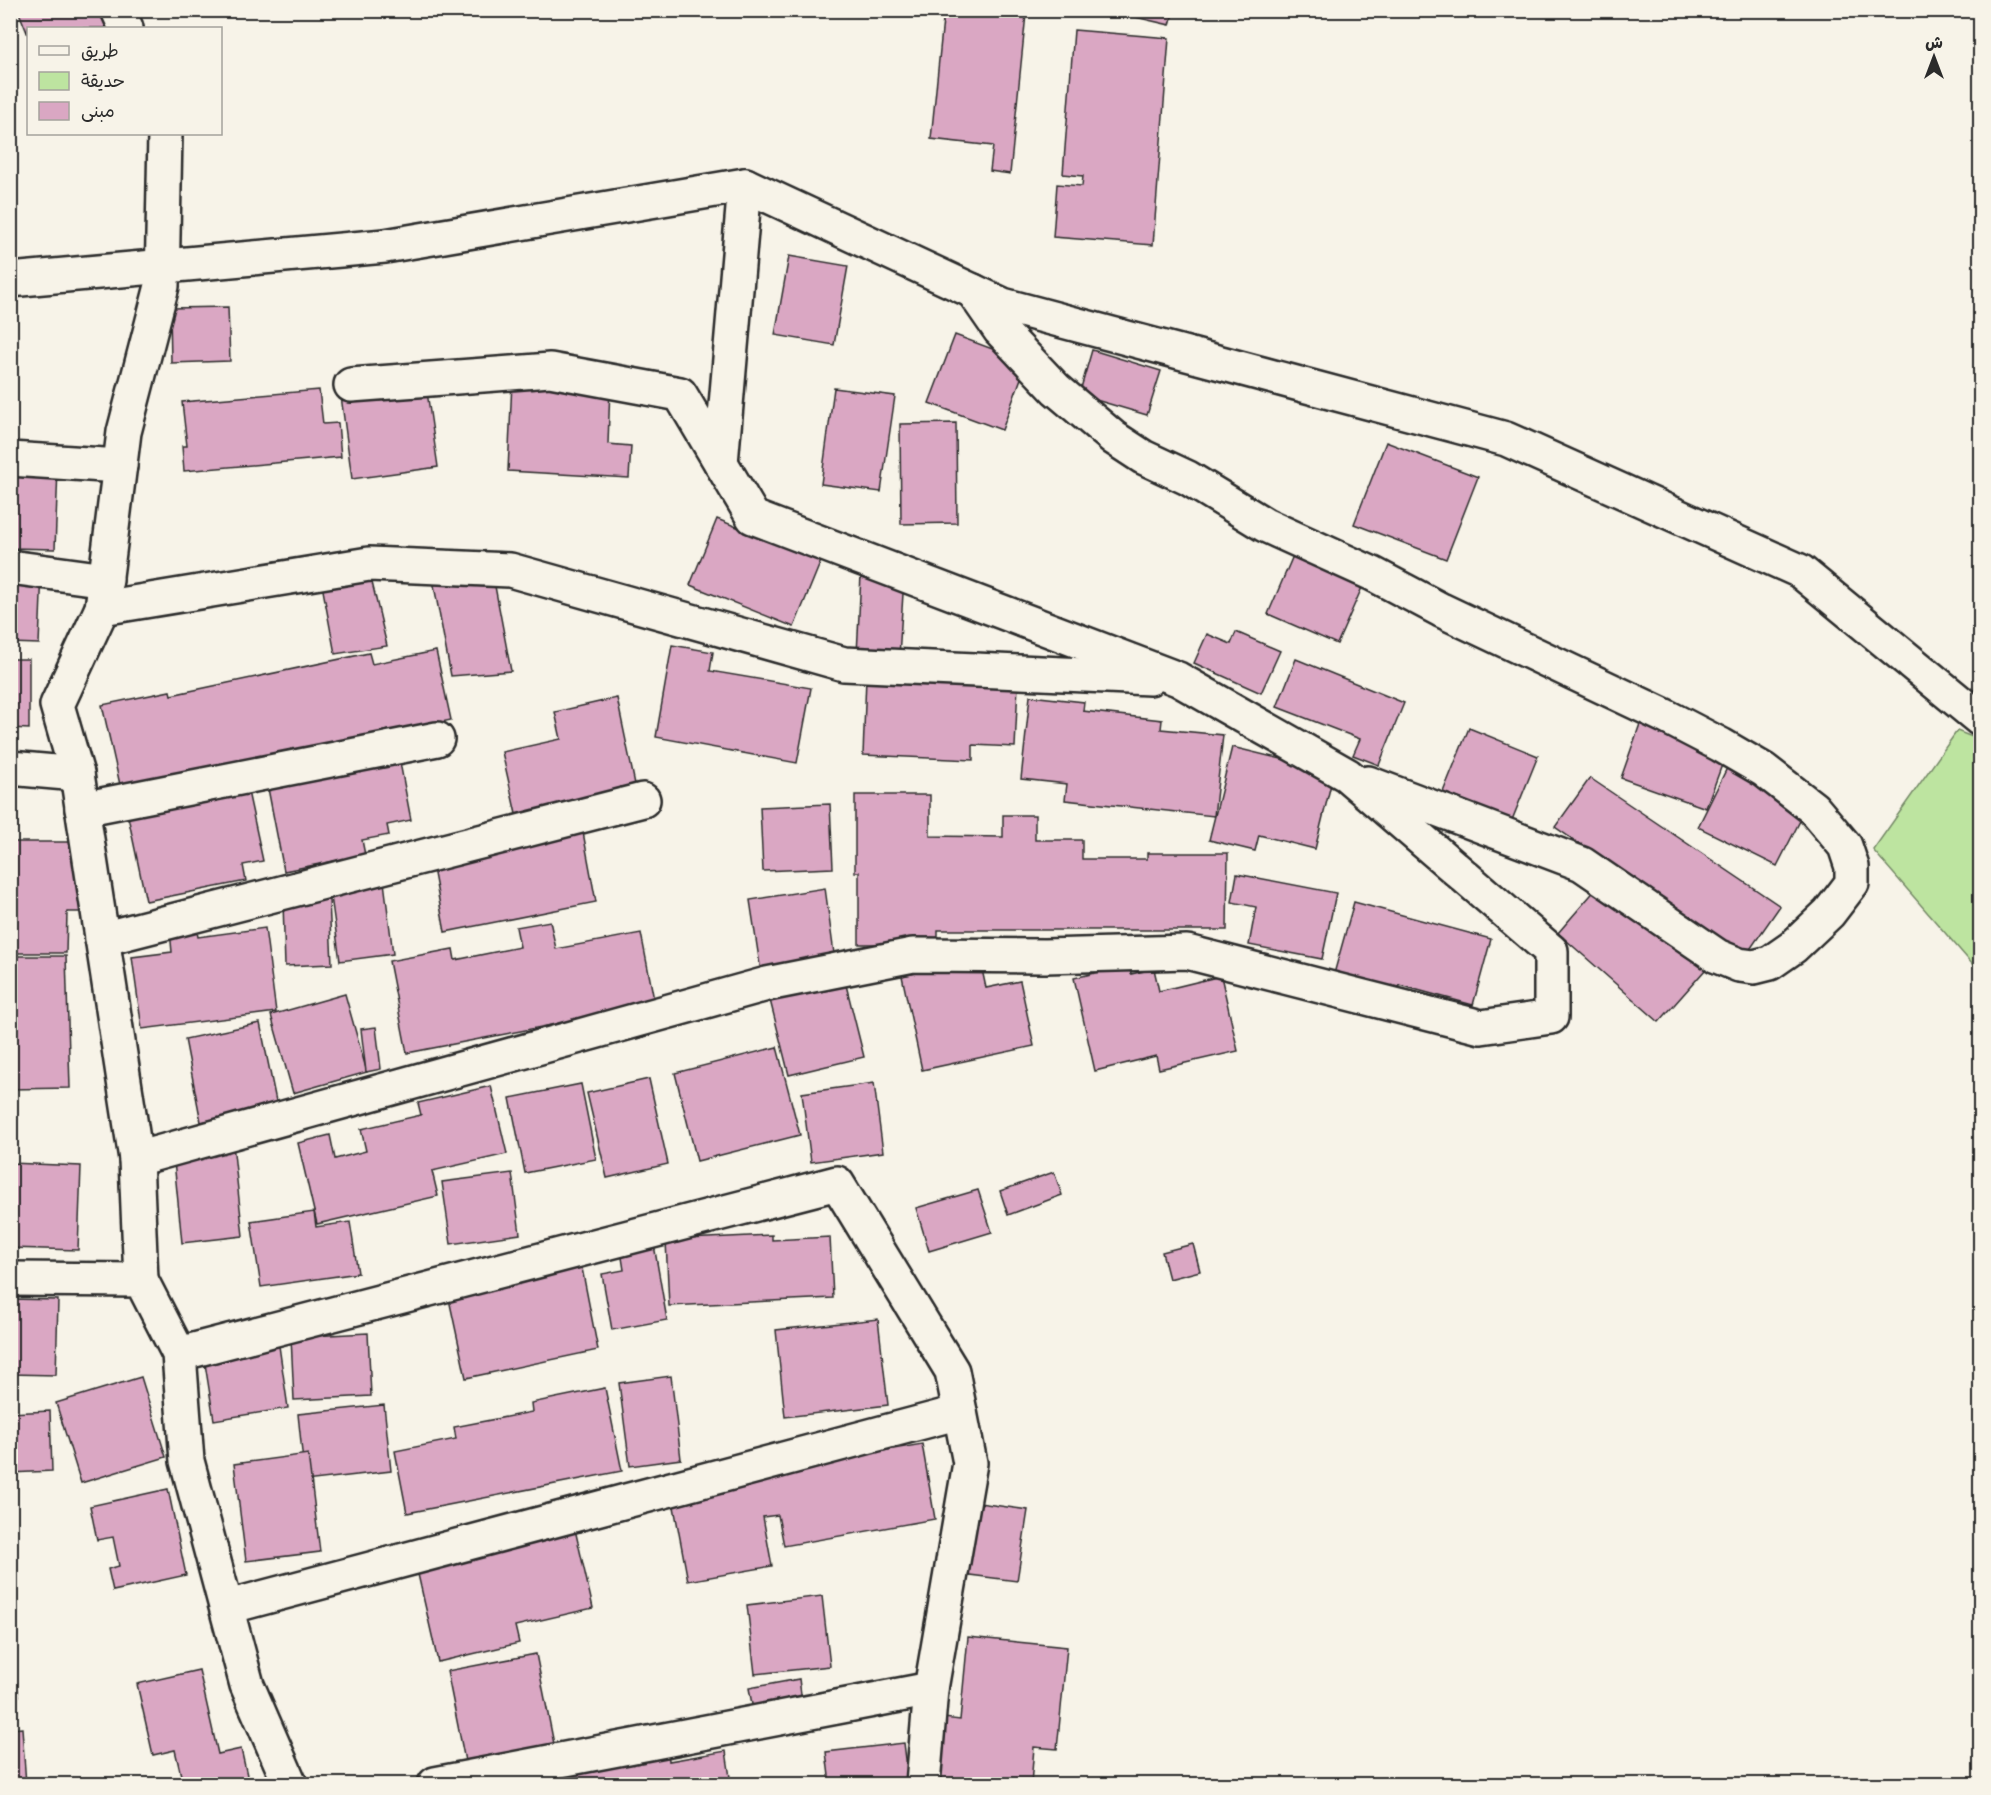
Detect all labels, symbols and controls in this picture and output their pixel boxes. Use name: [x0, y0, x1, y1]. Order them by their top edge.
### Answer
legend: [27, 27, 222, 135]
north arrow: [1904, 27, 1964, 87]
text: ش: [1925, 34, 1943, 53]
text: طريق: [81, 41, 119, 62]
text: حديقة: [81, 71, 125, 92]
text: مبنى: [81, 101, 115, 122]

